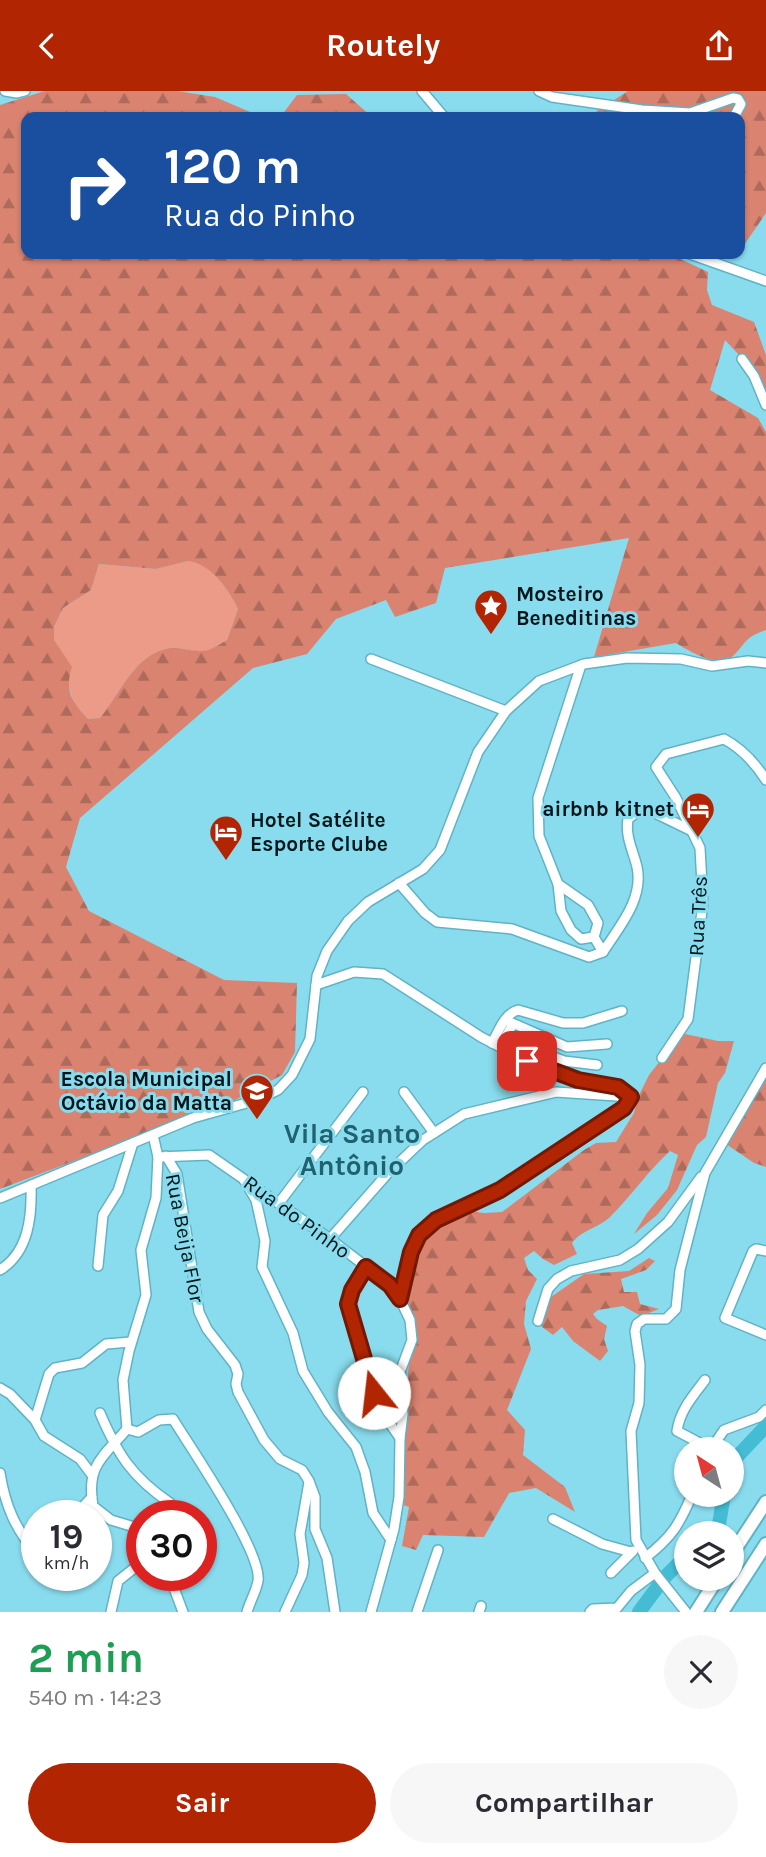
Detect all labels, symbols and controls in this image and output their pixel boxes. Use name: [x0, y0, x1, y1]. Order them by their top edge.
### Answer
icon: back: [28, 27, 66, 65]
text: Routely: [326, 27, 440, 64]
icon: share: [700, 27, 738, 65]
text: 120 m: [164, 138, 301, 195]
icon: right: [49, 140, 140, 231]
text: Rua do Pinho: [164, 197, 356, 234]
place label: Mosteiro Beneditinas: [516, 582, 636, 630]
place icon: Mosteiro Beneditinas: [472, 587, 510, 636]
hotel icon: airbnb kitnet: [679, 790, 717, 839]
place label: airbnb kitnet: [542, 797, 674, 821]
place label: Hotel Satélite Esporte Clube: [250, 808, 388, 856]
hotel icon: Hotel Satélite Esporte Clube: [207, 813, 245, 862]
street label: Rua Três: [684, 875, 712, 957]
pin: [497, 1031, 557, 1091]
icon: arrive: [508, 1042, 546, 1080]
place label: Escola Municipal Octávio da Matta: [61, 1067, 232, 1115]
school or university icon: Escola Municipal Octávio da Matta: [238, 1072, 276, 1121]
district label: Vila Santo Antônio: [284, 1117, 420, 1182]
street label: Rua do Pinho: [239, 1170, 355, 1264]
street label: Rua Beija Flor: [161, 1171, 209, 1305]
position arrow: [337, 1356, 411, 1430]
north arrow: [674, 1437, 744, 1507]
map controls: [674, 1437, 744, 1591]
speed limit sign: 30: [126, 1500, 217, 1591]
text: 19: [50, 1516, 83, 1557]
button: layers: [674, 1521, 744, 1591]
text: km/h: [44, 1552, 89, 1574]
text: 2 min: [28, 1633, 144, 1683]
button: close: [664, 1635, 738, 1709]
text: 540 m · 14:23: [28, 1684, 162, 1711]
button: Sair: [28, 1763, 376, 1843]
button: Compartilhar: [390, 1763, 738, 1843]

